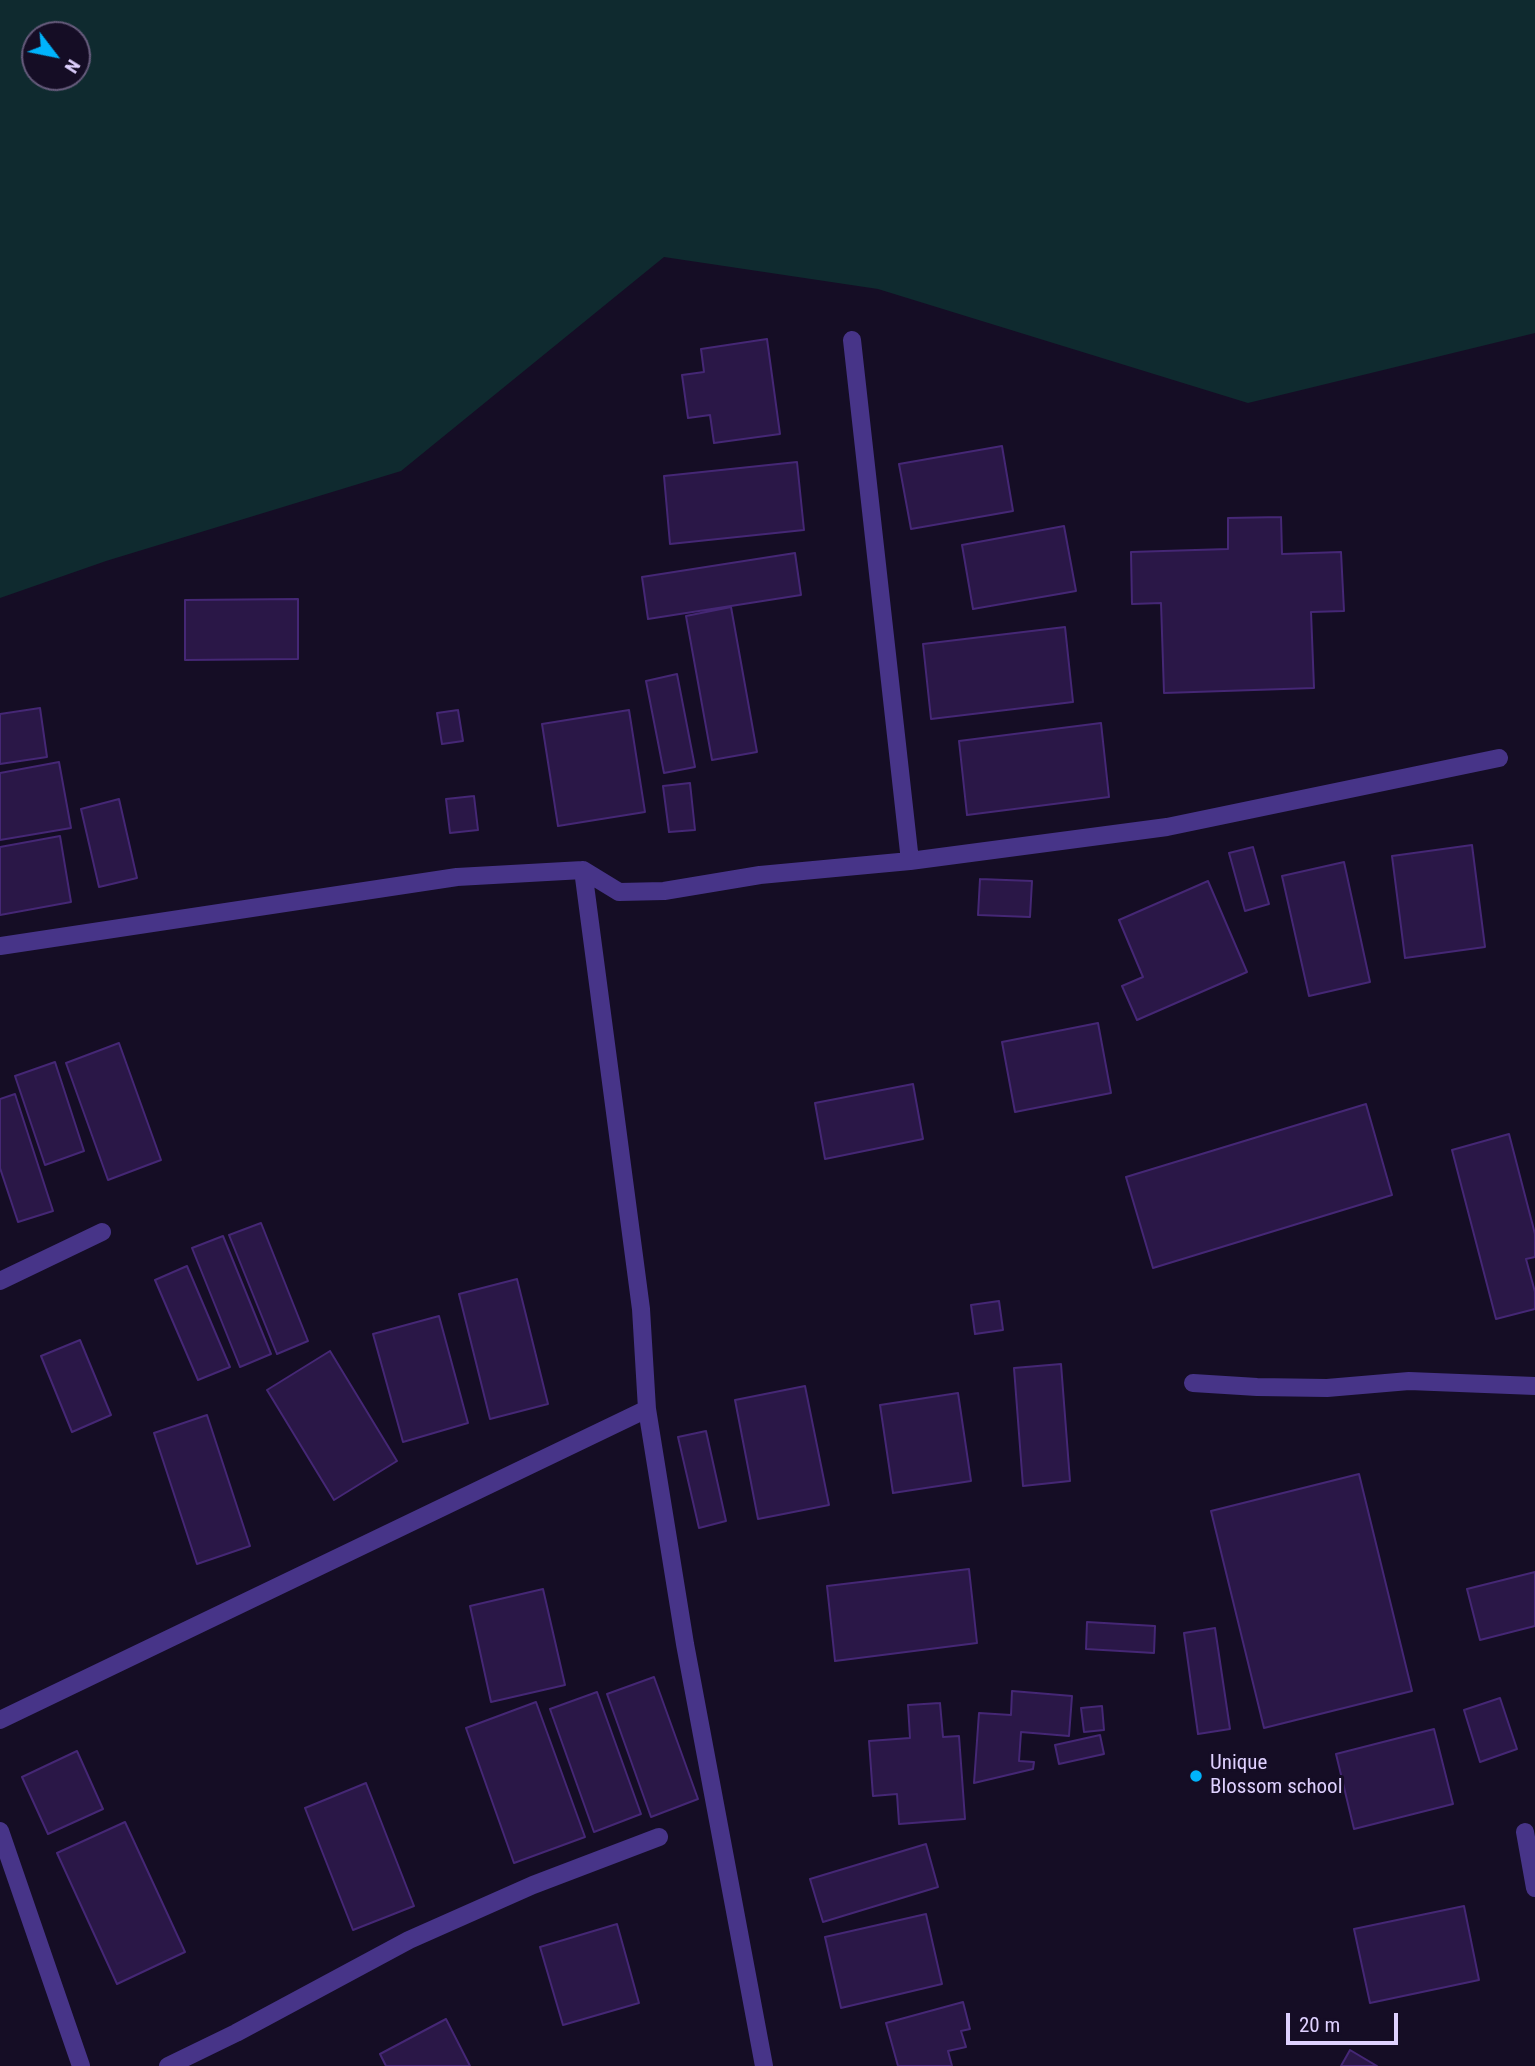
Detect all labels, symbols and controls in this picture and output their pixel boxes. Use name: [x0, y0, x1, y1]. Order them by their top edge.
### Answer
north arrow: [21, 21, 91, 91]
text: N: [60, 55, 85, 77]
place label: Unique Blossom school: [1210, 1751, 1342, 1801]
marker: Unique Blossom school: [1188, 1768, 1204, 1784]
scale bar: [1290, 2000, 1402, 2044]
text: 20 m: [1299, 2013, 1340, 2037]

